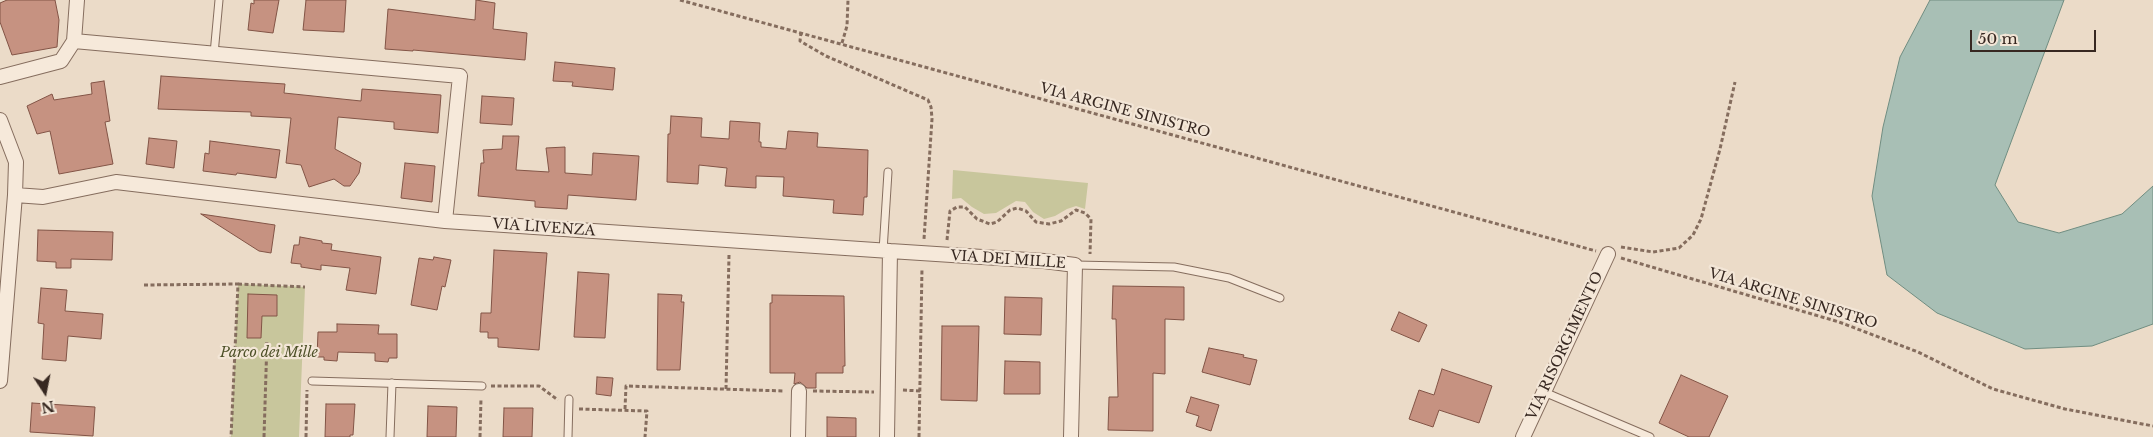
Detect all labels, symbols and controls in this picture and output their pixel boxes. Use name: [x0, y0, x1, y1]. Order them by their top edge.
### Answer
scale bar: [1973, 20, 2099, 52]
text: 50 m: [1978, 29, 2018, 48]
street label: VIA ARGINE SINISTRO: [1038, 80, 1212, 142]
street label: VIA LIVENZA: [492, 216, 596, 240]
street label: VIA DEI MILLE: [950, 248, 1066, 272]
street label: VIA ARGINE SINISTRO: [1707, 265, 1879, 333]
street label: VIA RISORGIMENTO: [1523, 269, 1607, 423]
park label: Parco dei Mille: [220, 345, 318, 361]
north arrow: [20, 367, 70, 417]
text: N: [40, 397, 56, 417]

